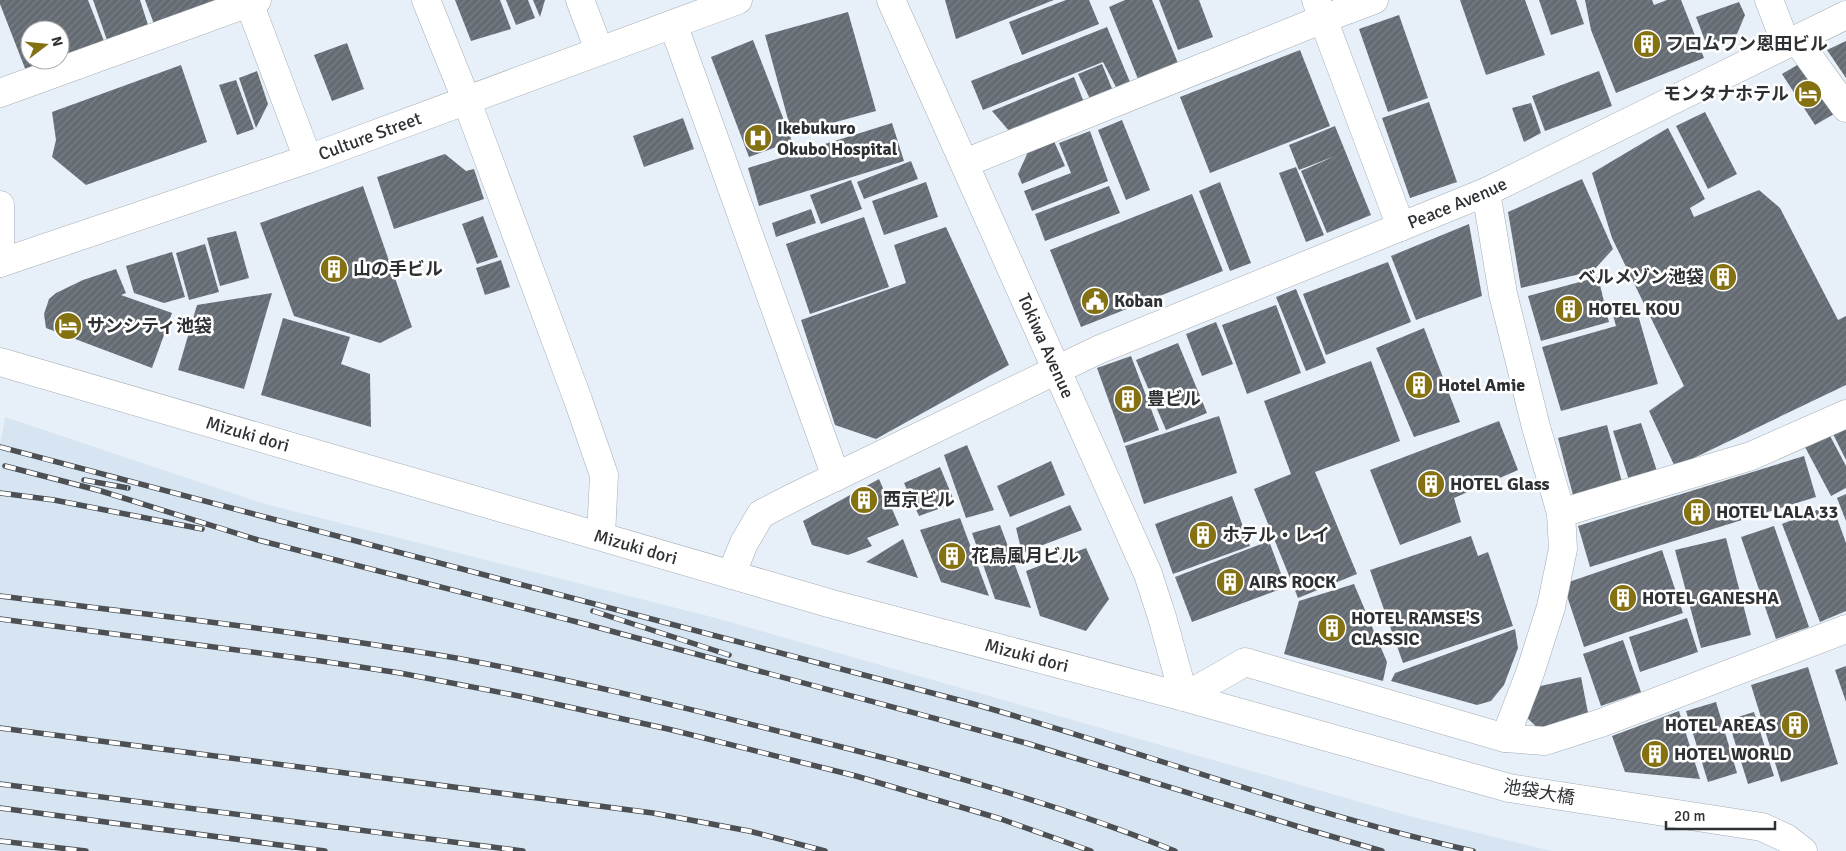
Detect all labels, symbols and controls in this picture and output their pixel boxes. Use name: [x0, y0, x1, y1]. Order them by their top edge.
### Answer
north arrow: [20, 20, 70, 70]
building icon: フロムワン恩田ビル: [1632, 29, 1662, 59]
place label: フロムワン恩田ビル: [1666, 33, 1828, 55]
text: N: [48, 35, 67, 49]
hotel icon: モンタナホテル: [1793, 79, 1823, 109]
place label: モンタナホテル: [1663, 83, 1789, 105]
street label: Culture Street: [315, 107, 424, 165]
place label: Ikebukuro Okubo Hospital: [777, 117, 898, 160]
hospital icon: Ikebukuro Okubo Hospital: [743, 123, 773, 153]
street label: Peace Avenue: [1404, 172, 1510, 234]
building icon: 山の手ビル: [319, 254, 349, 284]
place label: 山の手ビル: [353, 258, 443, 280]
building icon: ベルメゾン池袋: [1708, 262, 1738, 292]
place label: ベルメゾン池袋: [1578, 266, 1704, 288]
public building icon: Koban: [1080, 286, 1110, 316]
street label: Tokiwa Avenue: [1013, 290, 1079, 402]
place label: Koban: [1114, 290, 1163, 312]
building icon: HOTEL KOU: [1554, 294, 1584, 324]
place label: HOTEL KOU: [1588, 298, 1680, 320]
hotel icon: サンシティ池袋: [53, 311, 83, 341]
place label: サンシティ池袋: [87, 315, 212, 337]
building icon: Hotel Amie: [1404, 370, 1434, 400]
place label: Hotel Amie: [1438, 374, 1525, 396]
building icon: 豊ビル: [1113, 384, 1143, 414]
place label: 豊ビル: [1147, 388, 1201, 410]
street label: Mizuki dori: [203, 412, 292, 457]
building icon: HOTEL Glass: [1416, 469, 1446, 499]
place label: HOTEL Glass: [1450, 473, 1550, 495]
building icon: 西京ビル: [849, 485, 879, 515]
place label: 西京ビル: [883, 489, 955, 511]
building icon: HOTEL LALA 33: [1682, 497, 1712, 527]
place label: HOTEL LALA 33: [1716, 501, 1838, 523]
building icon: ホテル・レイ: [1188, 520, 1218, 550]
street label: Mizuki dori: [591, 524, 680, 569]
place label: ホテル・レイ: [1222, 524, 1330, 546]
building icon: 花鳥風月ビル: [937, 541, 967, 571]
place label: 花鳥風月ビル: [971, 545, 1079, 567]
building icon: AIRS ROCK: [1215, 567, 1245, 597]
place label: AIRS ROCK: [1249, 571, 1337, 593]
building icon: HOTEL GANESHA: [1608, 583, 1638, 613]
place label: HOTEL GANESHA: [1642, 587, 1779, 609]
place label: HOTEL RAMSE'S CLASSIC: [1351, 607, 1480, 650]
building icon: HOTEL RAMSE'S CLASSIC: [1317, 613, 1347, 643]
street label: Mizuki dori: [983, 634, 1071, 677]
building icon: HOTEL AREAS: [1780, 710, 1810, 740]
place label: HOTEL AREAS: [1665, 714, 1776, 736]
building icon: HOTEL WORLD: [1640, 739, 1670, 769]
place label: HOTEL WORLD: [1674, 743, 1792, 765]
street label: 池袋大橋: [1502, 775, 1576, 809]
scale bar: [1666, 798, 1775, 830]
text: 20 m: [1674, 807, 1705, 825]

